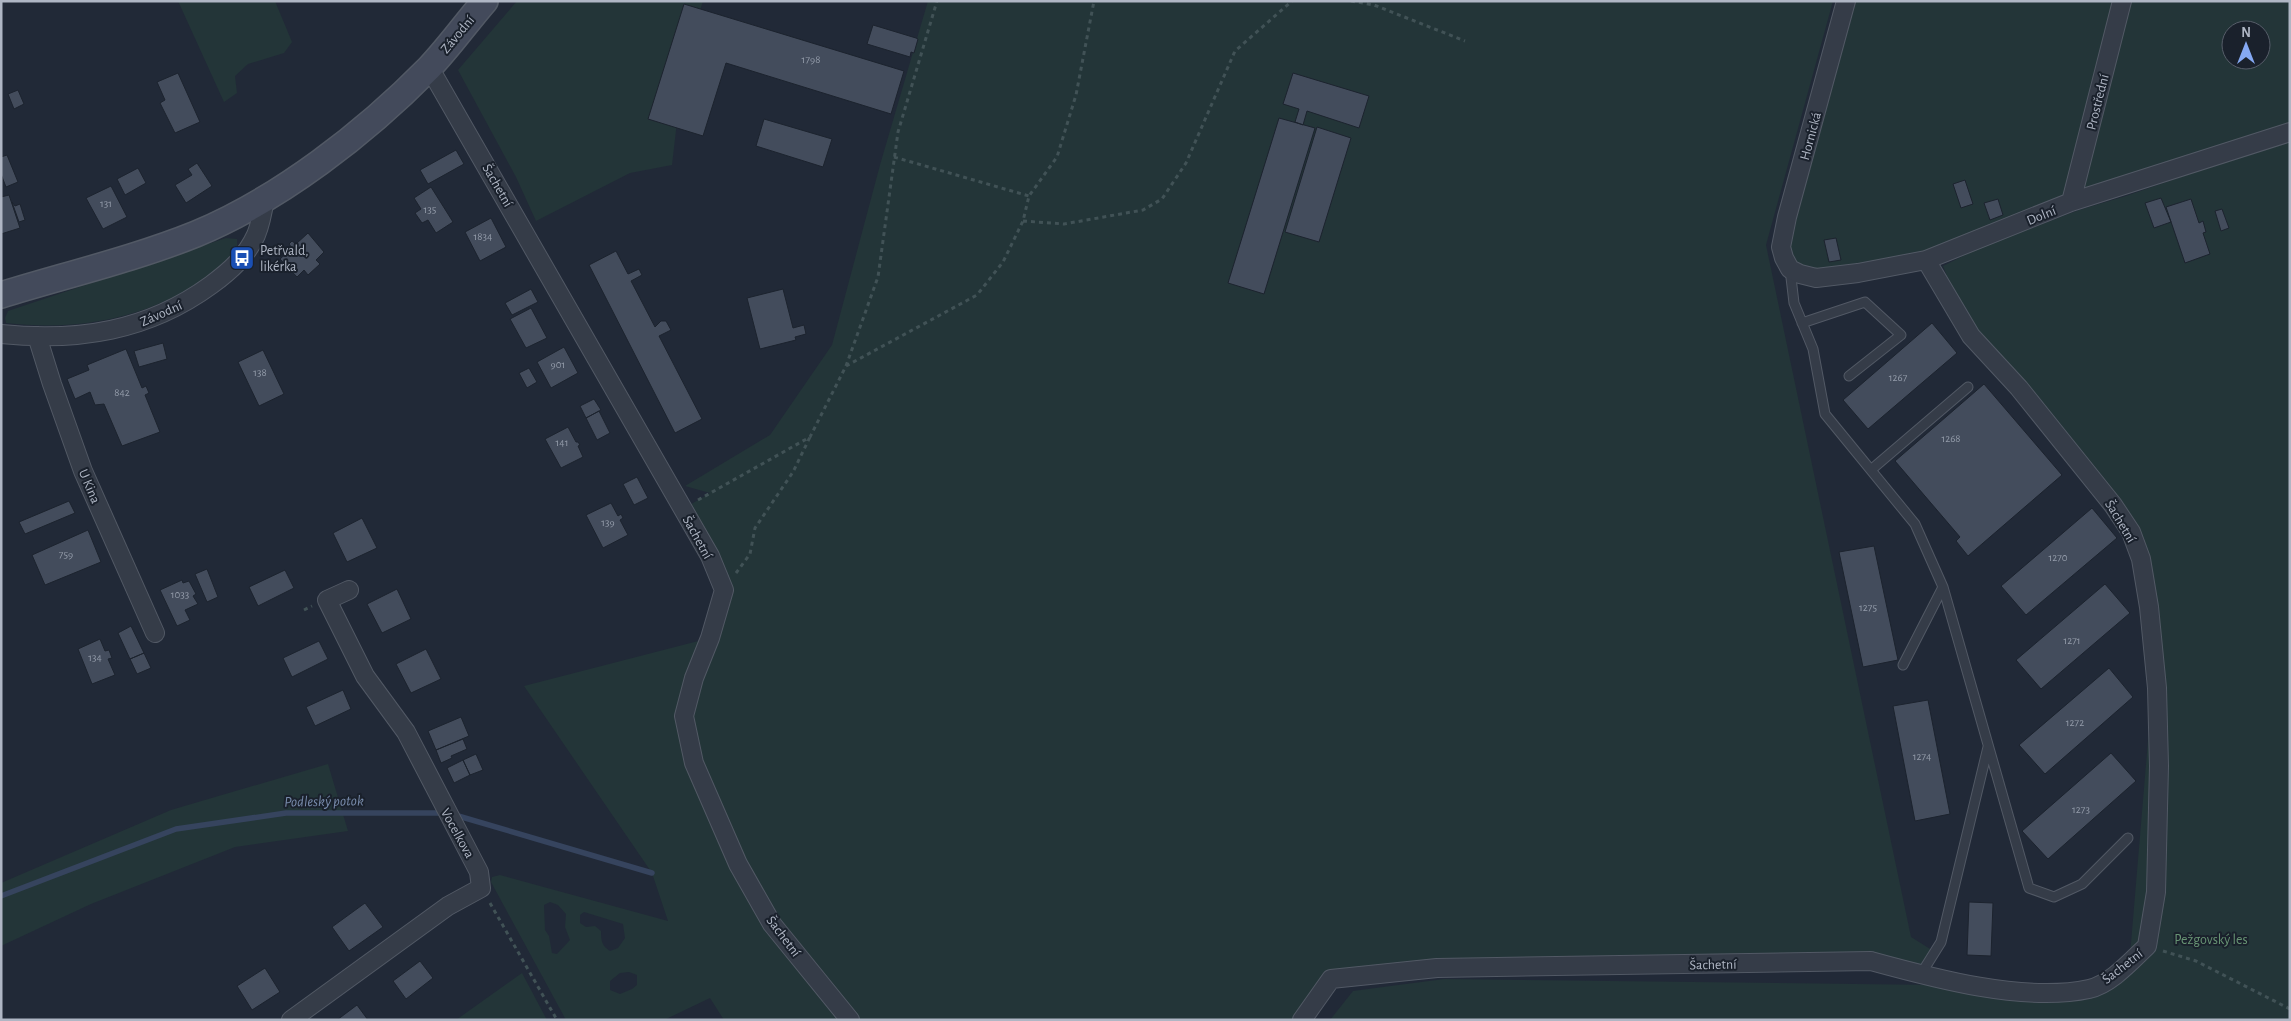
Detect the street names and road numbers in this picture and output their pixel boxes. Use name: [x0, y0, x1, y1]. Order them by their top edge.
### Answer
street label: Závodní: [438, 13, 478, 56]
street label: Prostřední: [2084, 72, 2112, 132]
street label: Hornická: [1798, 110, 1824, 162]
street label: Šachetní: [479, 161, 517, 210]
street label: Dolní: [2025, 204, 2058, 228]
street label: Závodní: [138, 298, 185, 329]
street label: U Kina: [76, 467, 103, 506]
street label: Šachetní: [2102, 497, 2140, 546]
street label: Šachetní: [680, 513, 717, 562]
street label: Vocelkova: [438, 806, 477, 861]
street label: Šachetní: [763, 912, 805, 960]
street label: Šachetní: [2099, 945, 2146, 987]
street label: Šachetní: [1689, 956, 1737, 972]

